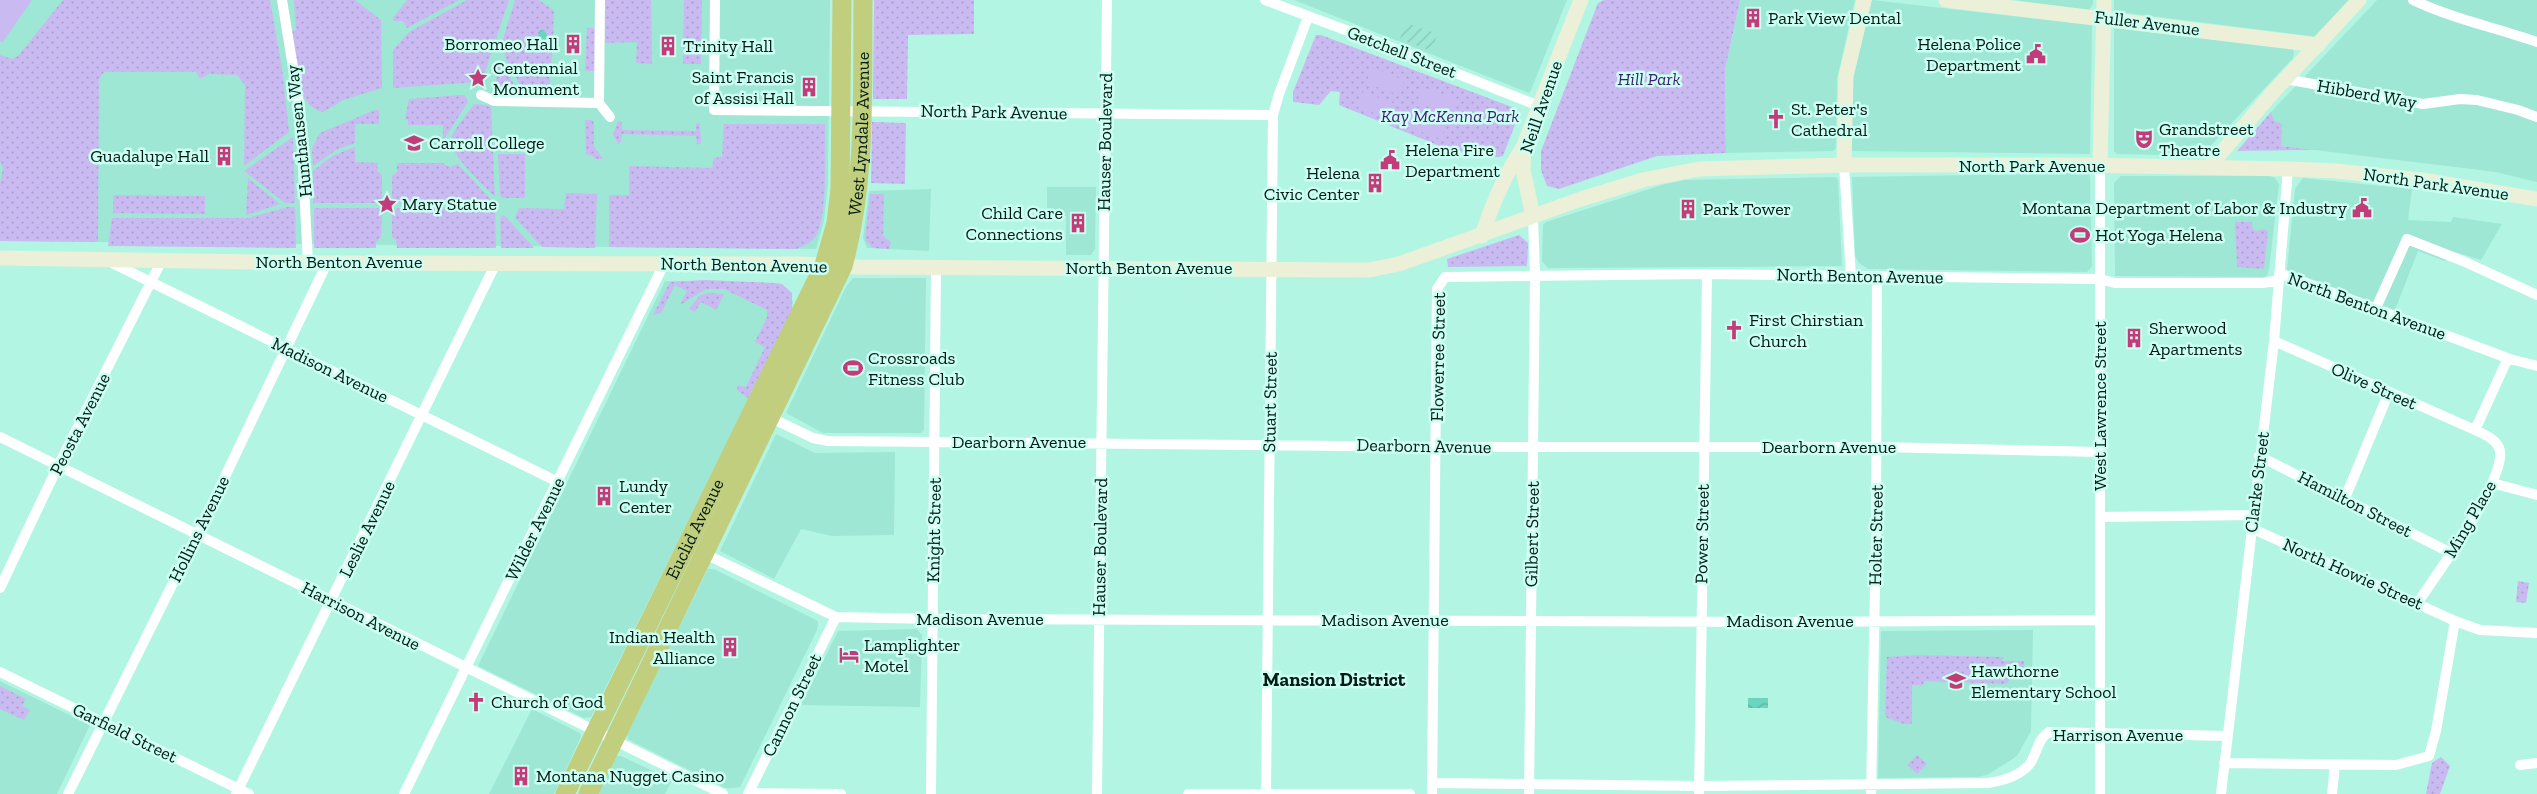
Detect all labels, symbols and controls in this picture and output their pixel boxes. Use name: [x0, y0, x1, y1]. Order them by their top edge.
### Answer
street label: Fuller Avenue: [2093, 6, 2201, 40]
building icon: Park View Dental: [1742, 7, 1764, 29]
place label: Park View Dental: [1768, 7, 1901, 29]
street label: Getchell Street: [1344, 21, 1460, 83]
place label: Borromeo Hall: [445, 33, 558, 55]
building icon: Borromeo Hall: [562, 33, 584, 55]
place label: Helena Police Department: [1917, 33, 2021, 76]
building icon: Trinity Hall: [657, 35, 679, 57]
place label: Trinity Hall: [683, 35, 773, 57]
public building icon: Helena Police Department: [2025, 43, 2047, 65]
street label: West Lyndale Avenue: [843, 52, 874, 217]
place label: Centennial Monument: [493, 57, 579, 100]
street label: Neill Avenue: [1515, 58, 1567, 156]
street label: Hunthausen Way: [281, 63, 317, 198]
place label: Saint Francis of Assisi Hall: [692, 66, 794, 109]
place icon: Centennial Monument: [467, 67, 489, 89]
park label: Hill Park: [1617, 68, 1681, 90]
street label: Hauser Boulevard: [1093, 73, 1117, 211]
street label: Hibberd Way: [2315, 74, 2419, 114]
building icon: Saint Francis of Assisi Hall: [798, 76, 820, 98]
place label: St. Peter's Cathedral: [1791, 98, 1868, 141]
street label: North Park Avenue: [920, 100, 1068, 124]
park label: Kay McKenna Park: [1381, 105, 1519, 127]
church icon: St. Peter's Cathedral: [1765, 108, 1787, 130]
place label: Grandstreet Theatre: [2159, 118, 2254, 161]
theatre icon: Grandstreet Theatre: [2133, 128, 2155, 150]
school or university icon: Carroll College: [403, 132, 425, 154]
place label: Carroll College: [429, 132, 545, 154]
place label: Helena Fire Department: [1405, 139, 1500, 182]
place label: Guadalupe Hall: [90, 145, 209, 167]
building icon: Guadalupe Hall: [213, 145, 235, 167]
public building icon: Helena Fire Department: [1379, 149, 1401, 171]
street label: North Park Avenue: [1959, 155, 2105, 177]
place label: Helena Civic Center: [1264, 162, 1360, 205]
street label: North Park Avenue: [2362, 163, 2510, 205]
building icon: Helena Civic Center: [1364, 172, 1386, 194]
place icon: Mary Statue: [376, 193, 398, 215]
place label: Mary Statue: [402, 193, 497, 215]
place label: Montana Department of Labor & Industry: [2022, 197, 2348, 219]
public building icon: Montana Department of Labor & Industry: [2351, 197, 2373, 219]
building icon: Park Tower: [1677, 198, 1699, 220]
place label: Park Tower: [1703, 198, 1791, 220]
place label: Child Care Connections: [966, 202, 1063, 245]
building icon: Child Care Connections: [1067, 212, 1089, 234]
sports icon: Hot Yoga Helena: [2069, 224, 2091, 246]
place label: Hot Yoga Helena: [2095, 224, 2223, 246]
street label: North Benton Avenue: [256, 251, 422, 273]
street label: North Benton Avenue: [660, 253, 828, 277]
street label: North Benton Avenue: [1066, 257, 1232, 279]
street label: North Benton Avenue: [1776, 264, 1944, 288]
street label: North Benton Avenue: [2285, 267, 2449, 345]
street label: Flowerree Street: [1426, 292, 1450, 422]
place label: First Chirstian Church: [1749, 309, 1864, 352]
place label: Sherwood Apartments: [2149, 317, 2242, 360]
church icon: First Chirstian Church: [1723, 319, 1745, 341]
street label: West Lawrence Street: [2089, 321, 2111, 491]
building icon: Sherwood Apartments: [2123, 327, 2145, 349]
street label: Madison Avenue: [268, 332, 392, 408]
place label: Crossroads Fitness Club: [868, 347, 965, 390]
street label: Stuart Street: [1258, 351, 1282, 453]
sports icon: Crossroads Fitness Club: [842, 357, 864, 379]
street label: Olive Street: [2328, 357, 2420, 415]
street label: Peosta Avenue: [45, 369, 115, 479]
street label: Clarke Street: [2240, 430, 2274, 534]
street label: Dearborn Avenue: [952, 431, 1086, 453]
street label: Dearborn Avenue: [1356, 434, 1492, 458]
street label: Dearborn Avenue: [1762, 436, 1896, 458]
street label: Hamilton Street: [2294, 466, 2416, 542]
street label: Hollins Avenue: [164, 472, 234, 586]
street label: Wilder Avenue: [500, 474, 570, 584]
place label: Lundy Center: [619, 475, 672, 518]
street label: Euclid Avenue: [661, 475, 729, 583]
street label: Ming Place: [2439, 476, 2501, 562]
street label: Leslie Avenue: [334, 477, 400, 581]
street label: Knight Street: [922, 477, 946, 583]
street label: Hauser Boulevard: [1088, 478, 1112, 616]
street label: Gilbert Street: [1520, 480, 1544, 587]
street label: Power Street: [1690, 484, 1714, 584]
street label: Holter Street: [1864, 484, 1888, 586]
building icon: Lundy Center: [593, 485, 615, 507]
street label: North Howie Street: [2279, 533, 2427, 615]
street label: Harrison Avenue: [298, 577, 424, 655]
street label: Madison Avenue: [916, 608, 1044, 630]
street label: Madison Avenue: [1321, 609, 1449, 631]
street label: Madison Avenue: [1726, 610, 1854, 632]
place label: Indian Health Alliance: [609, 626, 715, 669]
place label: Lamplighter Motel: [864, 634, 960, 677]
building icon: Indian Health Alliance: [719, 636, 741, 658]
hotel icon: Lamplighter Motel: [838, 644, 860, 666]
street label: Cannon Street: [758, 650, 827, 760]
place label: Hawthorne Elementary School: [1971, 660, 2116, 703]
district label: Mansion District: [1263, 668, 1406, 691]
school or university icon: Hawthorne Elementary School: [1945, 670, 1967, 692]
church icon: Church of God: [465, 691, 487, 713]
place label: Church of God: [491, 691, 603, 713]
street label: Garfield Street: [69, 698, 181, 768]
street label: Harrison Avenue: [2053, 724, 2183, 746]
building icon: Montana Nugget Casino: [510, 765, 532, 787]
place label: Montana Nugget Casino: [536, 765, 724, 787]

